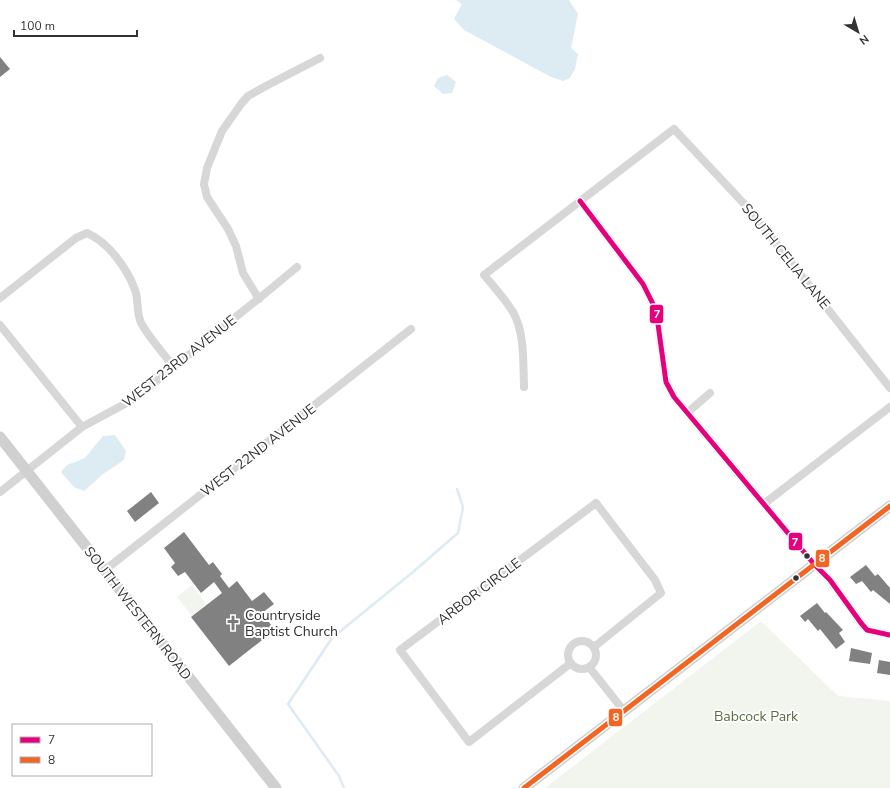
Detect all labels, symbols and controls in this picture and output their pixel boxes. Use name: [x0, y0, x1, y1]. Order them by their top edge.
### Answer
scale bar: [14, 12, 137, 38]
north arrow: [838, 12, 878, 52]
text: 100 m: [20, 18, 55, 34]
text: N: [856, 31, 872, 48]
street label: SOUTH CELIA LANE: [737, 199, 834, 313]
line badge: 7: [649, 304, 664, 324]
text: 7: [654, 307, 660, 322]
street label: WEST 23RD AVENUE: [118, 311, 240, 412]
street label: WEST 22ND AVENUE: [197, 400, 320, 501]
line badge: 7: [788, 532, 803, 551]
text: 7: [792, 535, 798, 550]
street label: SOUTH WESTERN ROAD: [80, 543, 196, 684]
line badge: 8: [815, 549, 830, 568]
unlabelled marker: [802, 551, 812, 561]
text: 8: [819, 551, 826, 566]
street label: ARBOR CIRCLE: [434, 554, 525, 629]
unlabelled marker: [791, 573, 801, 583]
place label: Countryside Baptist Church: [245, 606, 338, 641]
church icon: Countryside Baptist Church: [224, 614, 242, 632]
park label: Babcock Park: [714, 707, 799, 726]
line badge: 8: [608, 708, 623, 727]
text: 8: [613, 710, 620, 725]
legend: [12, 724, 152, 776]
text: 7: [48, 732, 55, 748]
text: 8: [48, 752, 55, 768]

